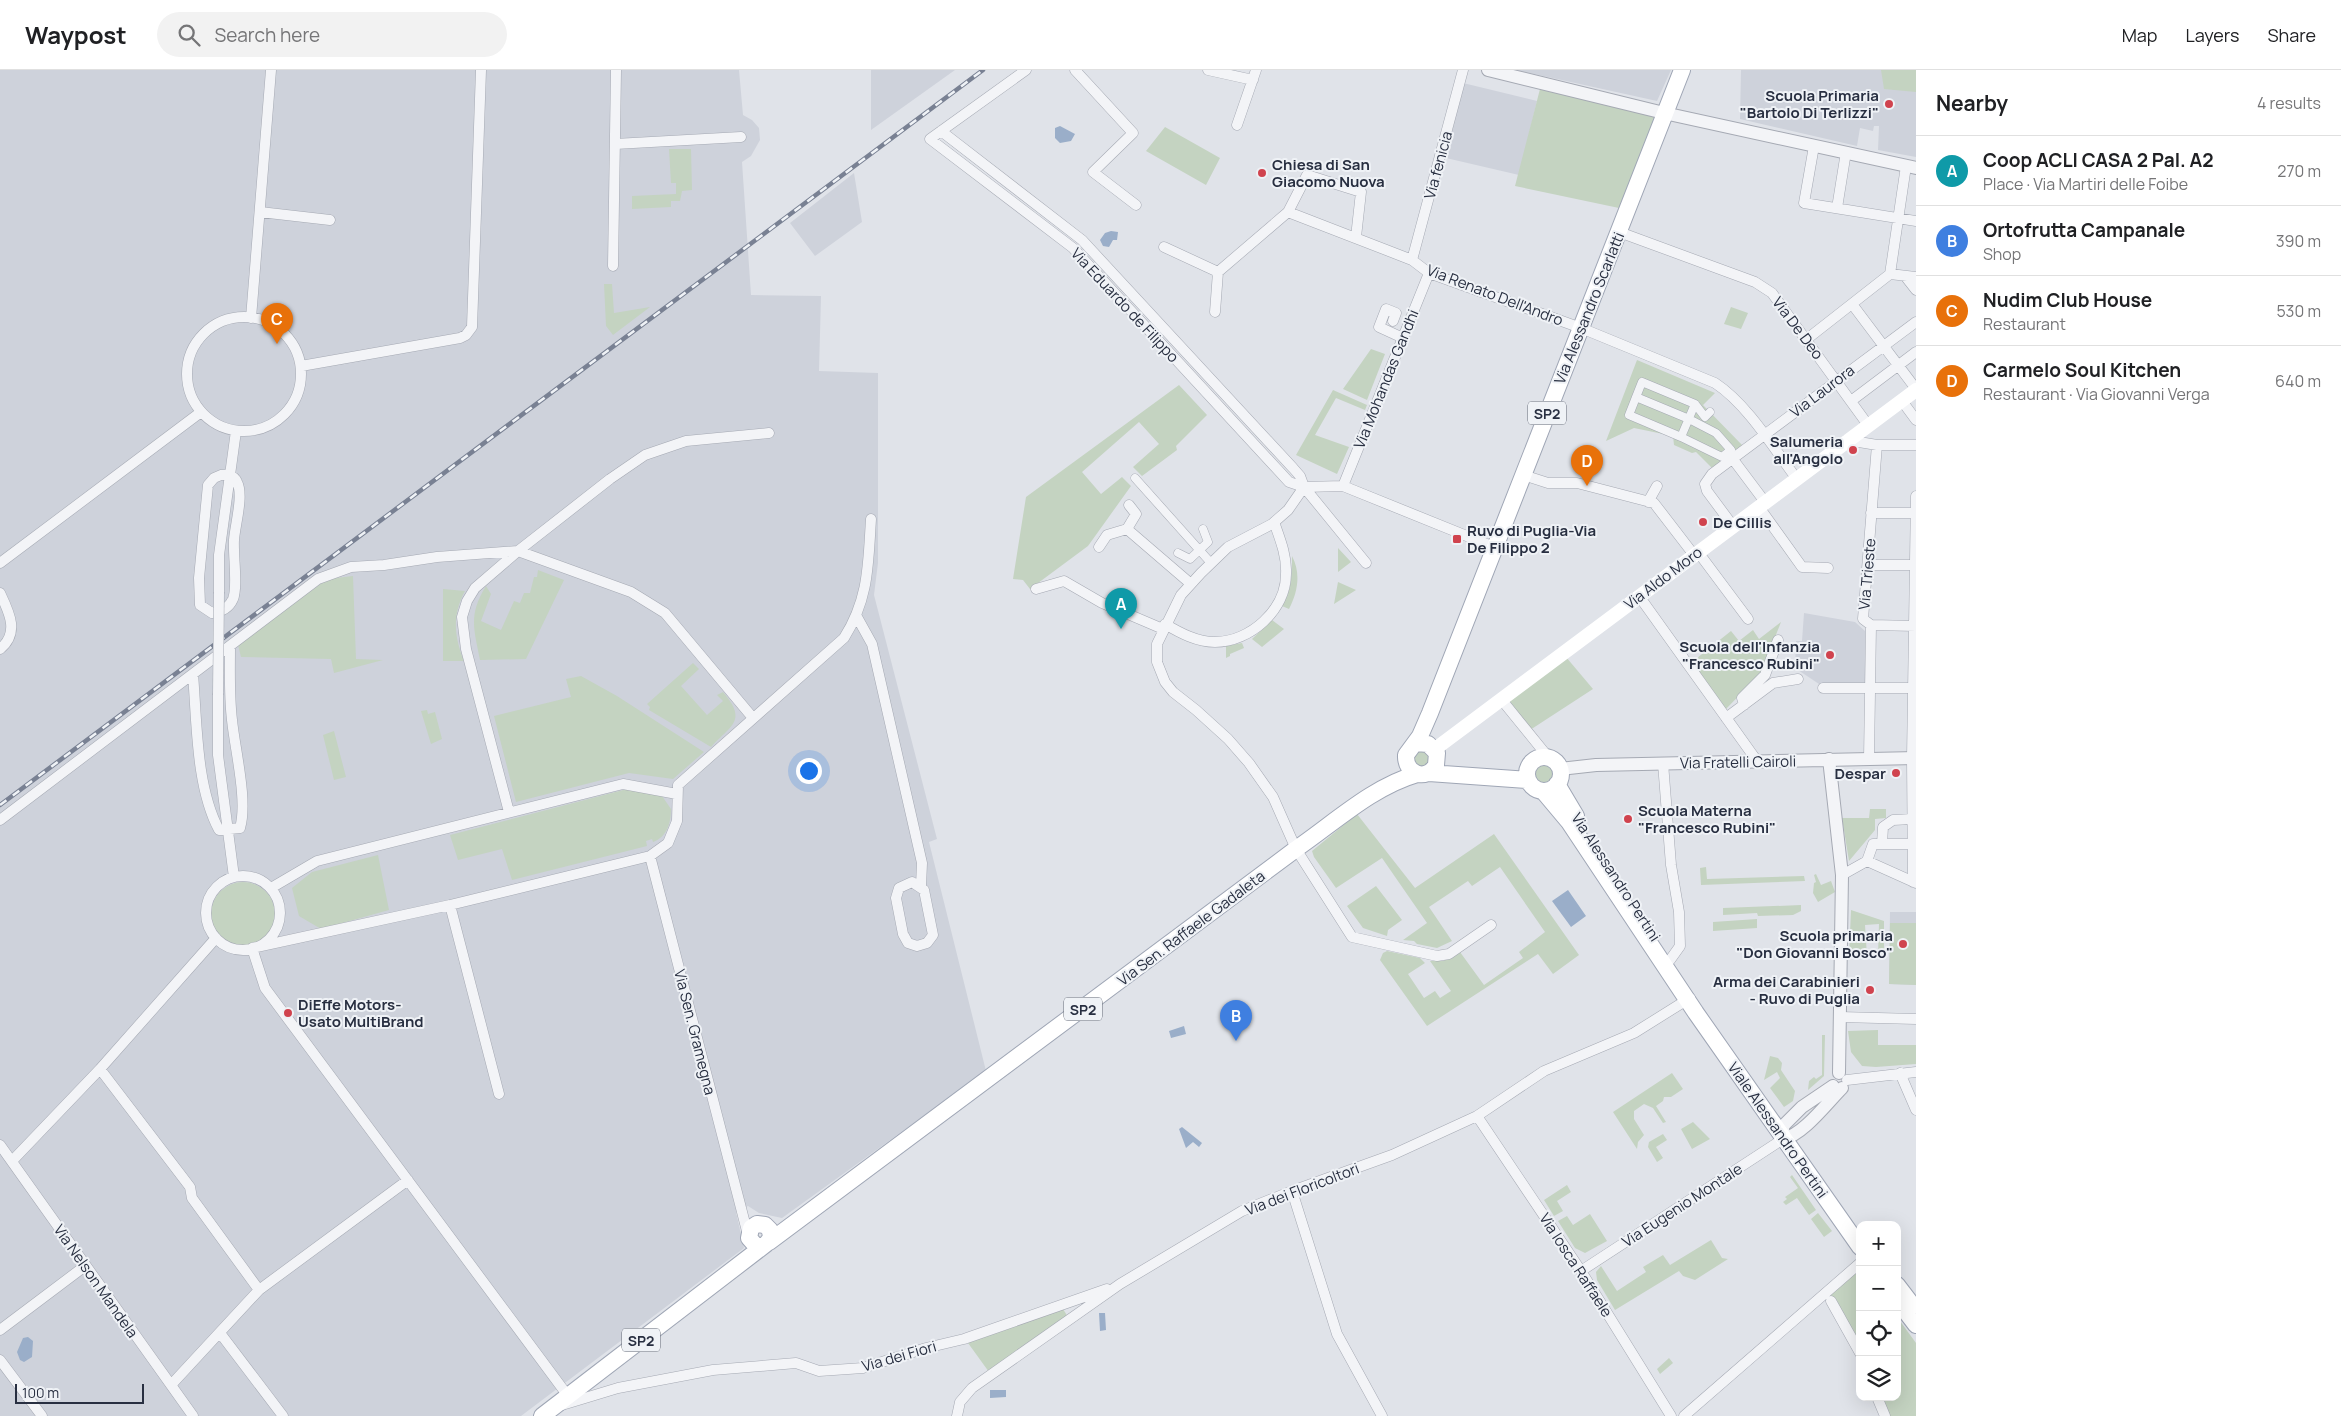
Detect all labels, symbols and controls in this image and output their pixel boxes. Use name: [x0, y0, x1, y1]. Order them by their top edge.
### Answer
search box: [157, 12, 507, 57]
text: Waypost: [25, 18, 127, 51]
icon: search: [175, 21, 203, 49]
text: Search here: [215, 22, 320, 48]
text: Map: [2122, 23, 2157, 47]
text: Layers: [2185, 23, 2239, 47]
text: Share: [2267, 23, 2316, 47]
place label: Scuola Primaria "Bartolo Di Terlizzi": [1740, 85, 1879, 123]
text: Nearby: [1936, 89, 2008, 117]
text: 4 results: [2257, 92, 2321, 114]
marker: Scuola Primaria "Bartolo Di Terlizzi": [1883, 98, 1895, 110]
street label: Via fenicia: [1419, 129, 1457, 201]
text: Coop ACLI CASA 2 Pal. A2: [1983, 147, 2214, 173]
place label: Chiesa di San Giacomo Nuova: [1272, 154, 1385, 192]
text: A: [1947, 160, 1957, 182]
text: 270 m: [2277, 160, 2321, 182]
marker: Chiesa di San Giacomo Nuova: [1256, 167, 1268, 179]
text: Place · Via Martiri delle Foibe: [1983, 173, 2188, 195]
text: Ortofrutta Campanale: [1983, 217, 2185, 243]
street label: Via Alessandro Scarlatti: [1549, 229, 1629, 387]
text: B: [1947, 230, 1957, 252]
text: 390 m: [2276, 230, 2321, 252]
street label: Via Eduardo de Filippo: [1066, 243, 1184, 367]
text: Shop: [1983, 243, 2021, 265]
street label: Via Renato Dell'Andro: [1424, 259, 1566, 331]
text: Nudim Club House: [1983, 287, 2152, 313]
street label: Via De Deo: [1768, 292, 1828, 364]
text: C: [1946, 300, 1958, 322]
text: 530 m: [2276, 300, 2321, 322]
pin: C: [261, 303, 293, 344]
street label: Via Mohandas Gandhi: [1348, 306, 1424, 452]
text: Restaurant: [1983, 313, 2066, 335]
text: Carmelo Soul Kitchen: [1983, 357, 2181, 383]
street label: Via Laurora: [1785, 360, 1859, 422]
text: D: [1946, 370, 1958, 392]
text: 640 m: [2275, 370, 2321, 392]
text: Restaurant · Via Giovanni Verga: [1983, 383, 2210, 405]
road number: SP2: [1528, 402, 1566, 424]
place label: Salumeria all'Angolo: [1770, 431, 1843, 469]
marker: Salumeria all'Angolo: [1847, 444, 1859, 456]
pin: D: [1571, 445, 1603, 486]
place label: De Cillis: [1713, 512, 1772, 533]
marker: De Cillis: [1697, 516, 1709, 528]
place label: Ruvo di Puglia-Via De Filippo 2: [1467, 520, 1596, 558]
marker: Ruvo di Puglia-Via De Filippo 2: [1451, 533, 1463, 545]
street label: Via Trieste: [1853, 537, 1881, 611]
street label: Via Aldo Moro: [1620, 542, 1707, 614]
pin: A: [1105, 588, 1137, 629]
place label: Scuola dell'Infanzia "Francesco Rubini": [1679, 636, 1820, 674]
marker: Scuola dell'Infanzia "Francesco Rubini": [1824, 649, 1836, 661]
street label: Via Fratelli Cairoli: [1680, 750, 1796, 774]
your location: [796, 758, 822, 784]
place label: Despar: [1834, 763, 1886, 784]
marker: Despar: [1890, 767, 1902, 779]
place label: Scuola Materna "Francesco Rubini": [1638, 800, 1776, 838]
street label: Via Alessandro Pertini: [1566, 809, 1666, 945]
marker: Scuola Materna "Francesco Rubini": [1622, 813, 1634, 825]
street label: Via Sen. Raffaele Gadaleta: [1113, 866, 1269, 990]
place label: Scuola primaria "Don Giovanni Bosco": [1736, 925, 1893, 963]
marker: Scuola primaria "Don Giovanni Bosco": [1897, 938, 1909, 950]
street label: Via Sen. Gramegna: [669, 967, 721, 1097]
place label: Arma dei Carabinieri - Ruvo di Puglia: [1713, 971, 1860, 1009]
marker: Arma dei Carabinieri - Ruvo di Puglia: [1864, 984, 1876, 996]
place label: DiEffe Motors- Usato MultiBrand: [298, 994, 423, 1032]
road number: SP2: [1064, 998, 1102, 1021]
pin: B: [1220, 1000, 1252, 1041]
marker: DiEffe Motors- Usato MultiBrand: [282, 1007, 294, 1019]
street label: Viale Alessandro Pertini: [1723, 1058, 1833, 1202]
street label: Via dei Floricoltori: [1242, 1158, 1362, 1220]
street label: Via Eugenio Montale: [1618, 1158, 1747, 1252]
street label: Via Iosca Raffaele: [1534, 1209, 1618, 1321]
street label: Via Nelson Mandela: [49, 1220, 143, 1342]
map controls: [1856, 1221, 1901, 1401]
button: +: [1856, 1221, 1901, 1266]
button: −: [1856, 1266, 1901, 1311]
button: locate: [1856, 1311, 1901, 1356]
road number: SP2: [622, 1328, 660, 1352]
street label: Via dei Fiori: [859, 1335, 939, 1377]
button: layers: [1856, 1356, 1901, 1401]
scale bar: [15, 1381, 144, 1404]
text: 100 m: [22, 1383, 59, 1402]

